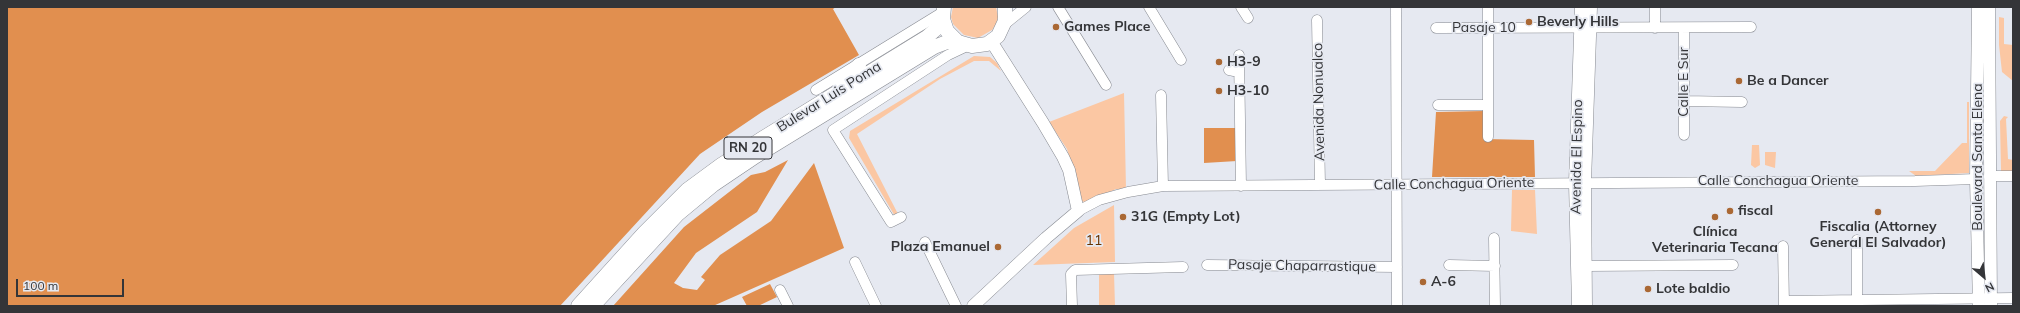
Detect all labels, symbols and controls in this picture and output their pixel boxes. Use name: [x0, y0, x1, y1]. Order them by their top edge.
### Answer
place label: Beverly Hills: [1537, 14, 1619, 30]
marker: Beverly Hills: [1524, 17, 1534, 27]
place label: Games Place: [1064, 19, 1150, 35]
street label: Pasaje 10: [1452, 20, 1516, 36]
marker: Games Place: [1051, 22, 1061, 32]
street label: Avenida Nonualco: [1310, 43, 1328, 161]
street label: Calle E Sur: [1676, 47, 1692, 117]
place label: H3-9: [1227, 54, 1261, 70]
marker: H3-9: [1214, 57, 1224, 67]
street label: Bulevar Luis Poma: [774, 58, 884, 136]
place label: Be a Dancer: [1747, 73, 1829, 89]
marker: Be a Dancer: [1734, 76, 1744, 86]
place label: H3-10: [1227, 83, 1269, 99]
street label: Boulevard Santa Elena: [1970, 83, 1986, 231]
marker: H3-10: [1214, 86, 1224, 96]
street label: Avenida El Espino: [1568, 99, 1586, 215]
road number: RN 20: [724, 137, 772, 159]
street label: Calle Conchagua Oriente: [1698, 173, 1858, 189]
street label: Calle Conchagua Oriente: [1374, 174, 1534, 194]
place label: fiscal: [1738, 203, 1773, 219]
marker: fiscal: [1725, 206, 1735, 216]
marker: Fiscalia (Attorney General El Salvador): [1873, 207, 1883, 217]
place label: 31G (Empty Lot): [1131, 209, 1241, 225]
marker: 31G (Empty Lot): [1118, 212, 1128, 222]
marker: Clínica Veterinaria Tecana: [1710, 212, 1720, 222]
place label: Fiscalia (Attorney General El Salvador): [1810, 219, 1946, 252]
place label: Clínica Veterinaria Tecana: [1652, 224, 1778, 256]
park label: 11: [1086, 233, 1102, 249]
place label: Plaza Emanuel: [891, 239, 990, 255]
marker: Plaza Emanuel: [993, 242, 1003, 252]
street label: Pasaje Chaparrastique: [1228, 256, 1376, 276]
north arrow: [1964, 257, 2004, 297]
scale bar: [18, 271, 126, 297]
place label: A-6: [1431, 274, 1456, 290]
marker: A-6: [1418, 277, 1428, 287]
text: 100 m: [23, 278, 58, 293]
text: N: [1983, 279, 1997, 296]
place label: Lote baldio: [1656, 281, 1730, 297]
marker: Lote baldio: [1643, 284, 1653, 294]

